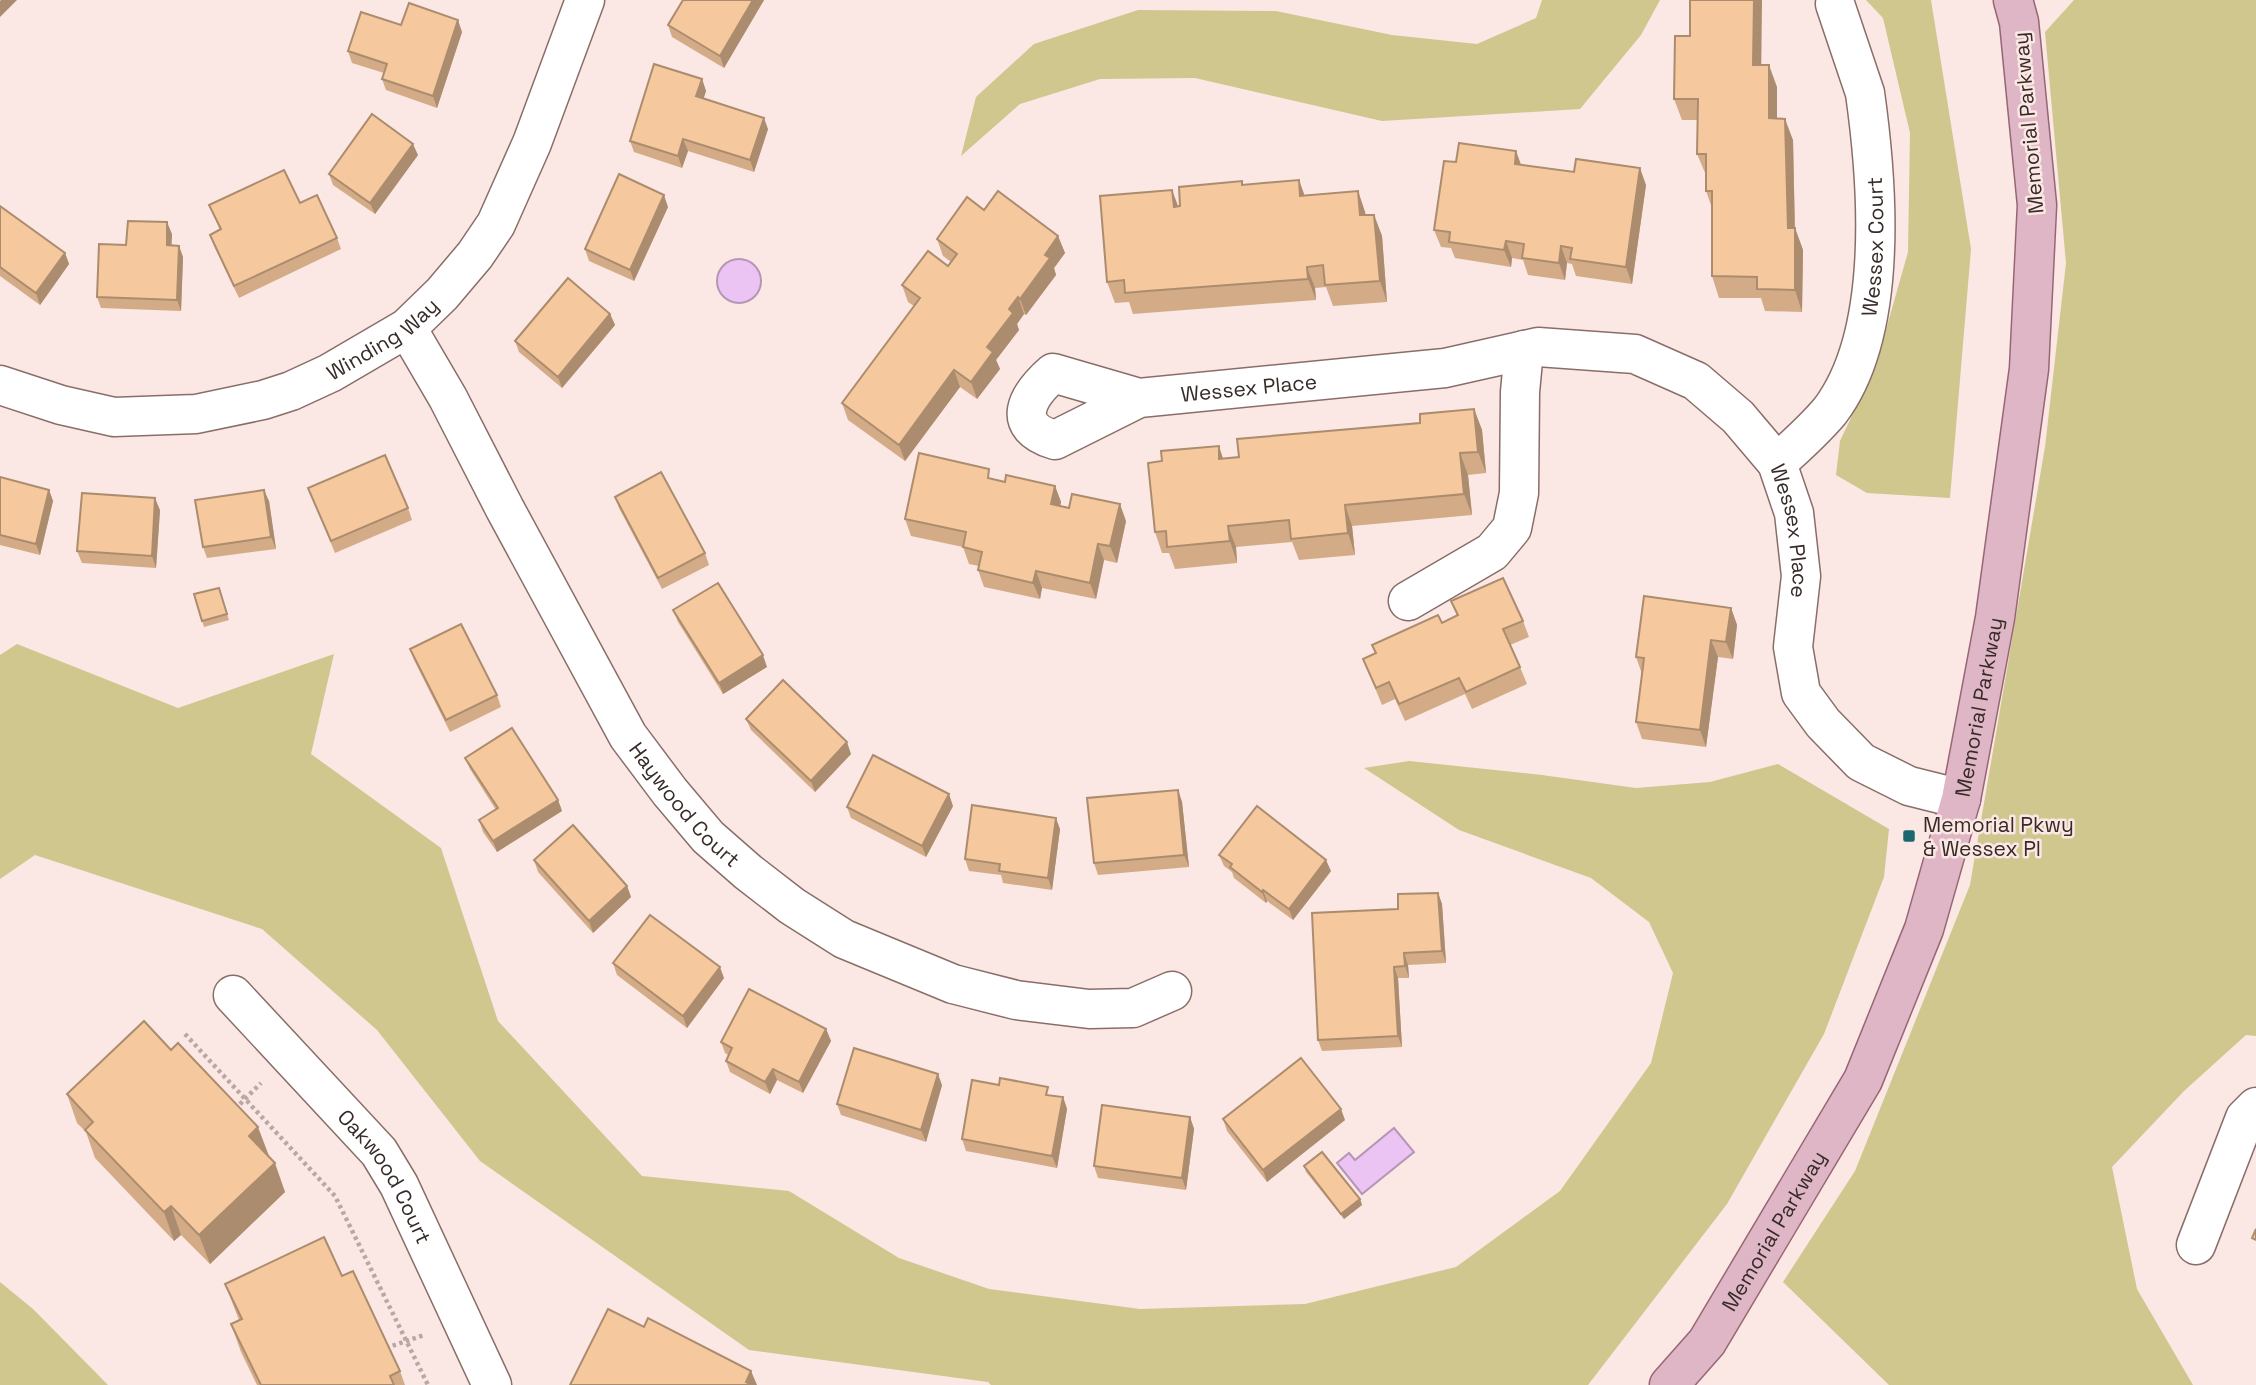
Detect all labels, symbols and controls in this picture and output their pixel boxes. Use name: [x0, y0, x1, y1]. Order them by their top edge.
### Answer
street label: Memorial Parkway: [2007, 31, 2049, 215]
street label: Wessex Court: [1855, 176, 1889, 318]
street label: Winding Way: [321, 292, 444, 386]
street label: Wessex Place: [1179, 367, 1318, 407]
street label: Wessex Place: [1765, 460, 1815, 600]
street label: Memorial Parkway: [1948, 615, 2008, 799]
street label: Haywood Court: [623, 736, 746, 872]
place label: Memorial Pkwy & Wessex Pl: [1923, 811, 2074, 862]
marker: Memorial Pkwy & Wessex Pl: [1901, 828, 1917, 844]
street label: Oakwood Court: [332, 1103, 438, 1248]
street label: Memorial Parkway: [1715, 1145, 1832, 1316]

